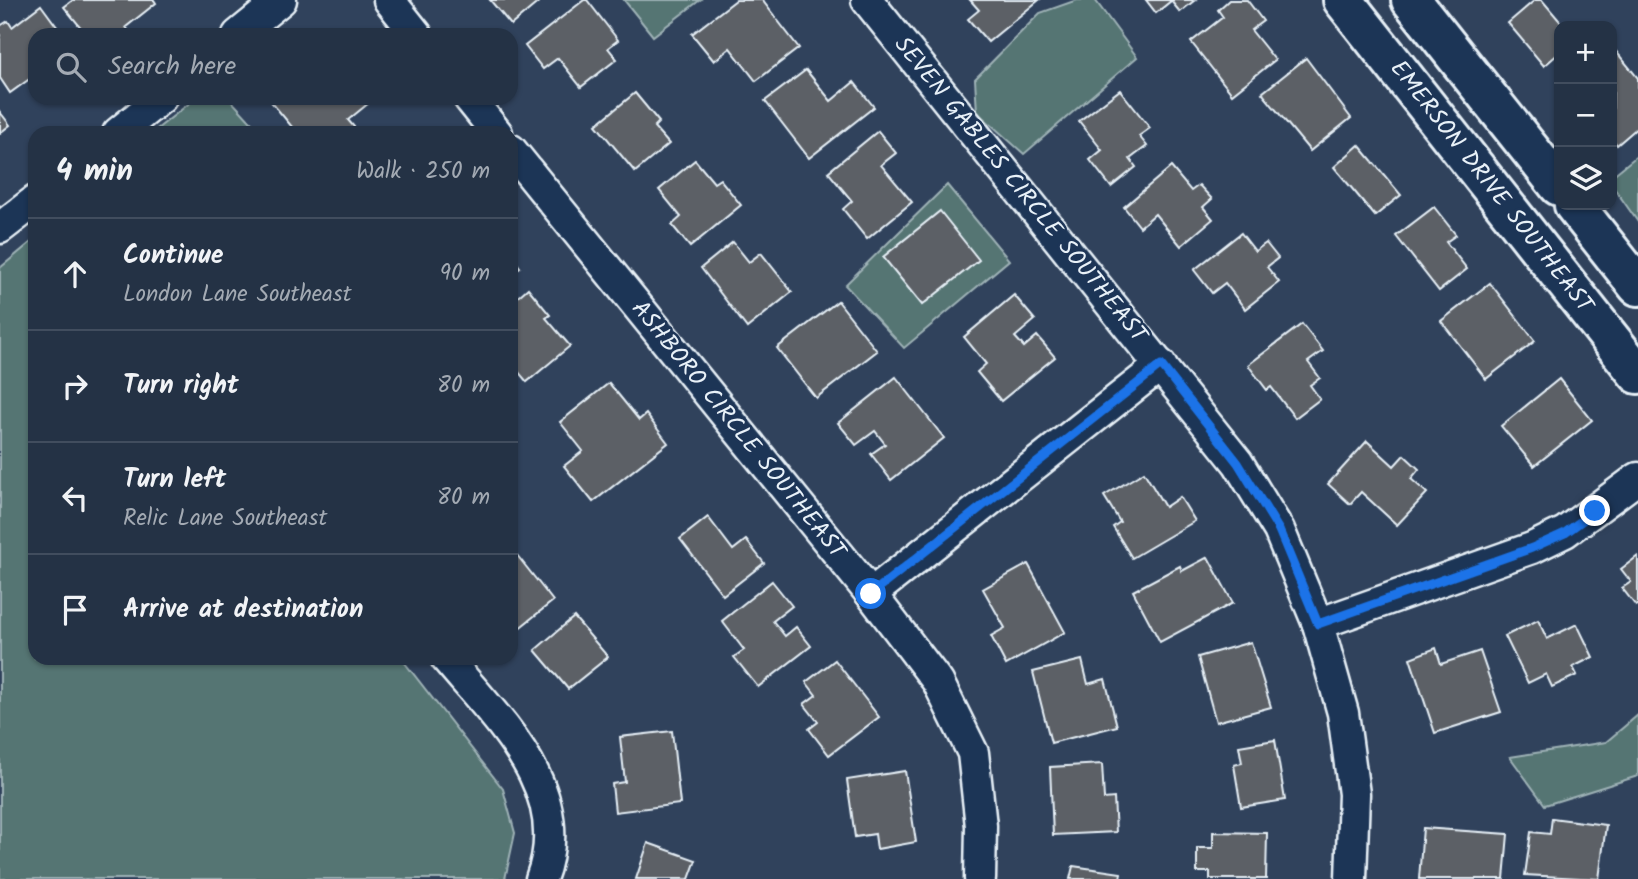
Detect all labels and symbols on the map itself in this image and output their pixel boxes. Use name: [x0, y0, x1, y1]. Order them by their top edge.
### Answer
street label: SEVEN GABLES CIRCLE SOUTHEAST: [884, 28, 1158, 354]
street label: EMERSON DRIVE SOUTHEAST: [1379, 52, 1604, 324]
street label: ASHBORO CIRCLE SOUTHEAST: [621, 292, 856, 570]
route end: [1579, 495, 1610, 526]
route start: [855, 578, 886, 609]

